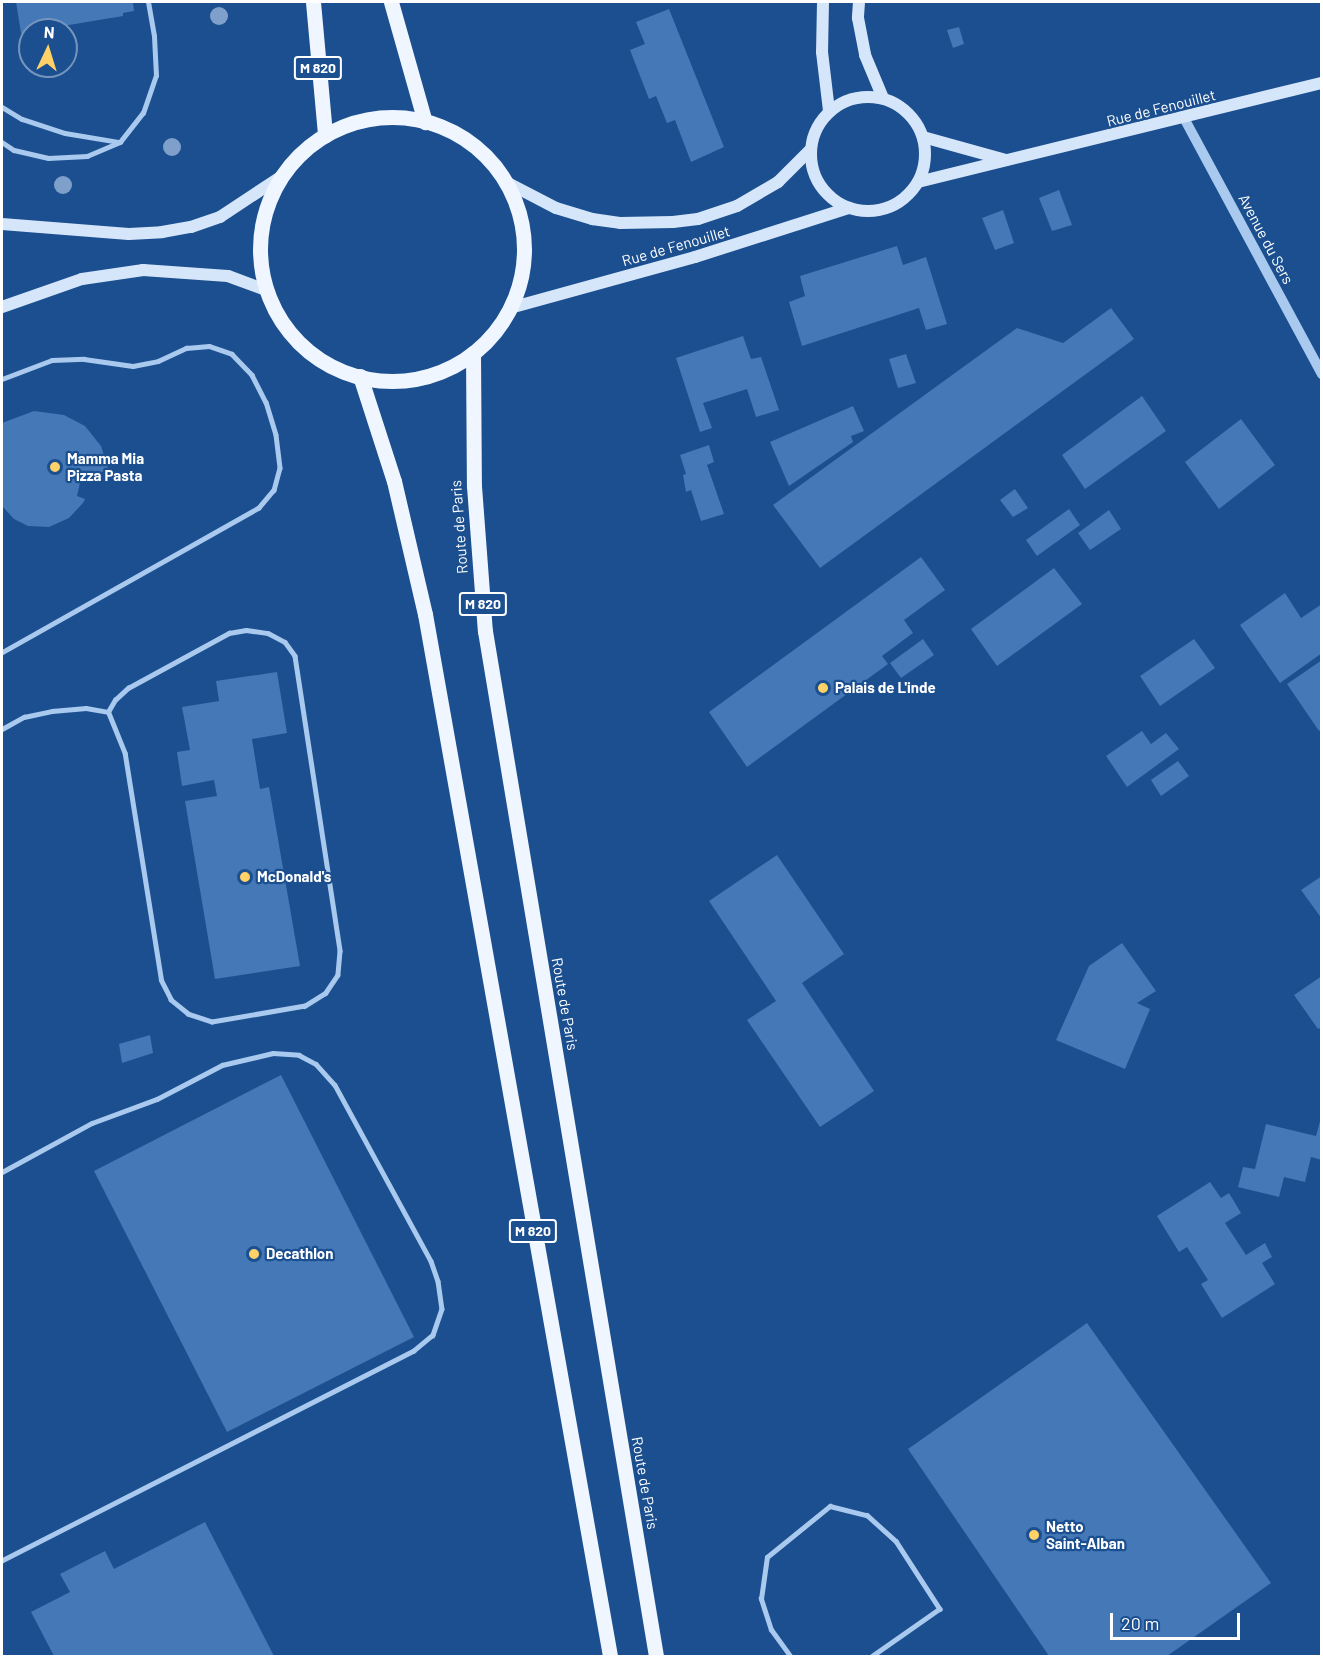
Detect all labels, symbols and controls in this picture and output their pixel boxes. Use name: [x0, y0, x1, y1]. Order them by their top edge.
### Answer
north arrow: [18, 18, 78, 78]
text: N: [43, 22, 55, 41]
road number: M 820: [292, 57, 344, 79]
street label: Rue de Fenouillet: [1105, 86, 1217, 130]
street label: Avenue du Sers: [1235, 191, 1297, 287]
street label: Rue de Fenouillet: [620, 222, 732, 270]
place label: Mamma Mia Pizza Pasta: [67, 449, 144, 484]
marker: Mamma Mia Pizza Pasta: [48, 460, 62, 474]
street label: Route de Paris: [447, 480, 471, 574]
road number: M 820: [458, 593, 508, 615]
place label: Palais de L'inde: [835, 679, 936, 697]
marker: Palais de L'inde: [816, 681, 830, 695]
place label: McDonald's: [257, 868, 331, 886]
marker: McDonald's: [238, 870, 252, 884]
street label: Route de Paris: [548, 956, 582, 1052]
road number: M 820: [508, 1220, 558, 1242]
place label: Decathlon: [266, 1245, 333, 1263]
marker: Decathlon: [247, 1247, 261, 1261]
street label: Route de Paris: [628, 1435, 662, 1531]
place label: Netto Saint-Alban: [1046, 1517, 1125, 1552]
marker: Netto Saint-Alban: [1027, 1528, 1041, 1542]
scale bar: [1113, 1601, 1244, 1639]
text: 20 m: [1121, 1612, 1159, 1634]

